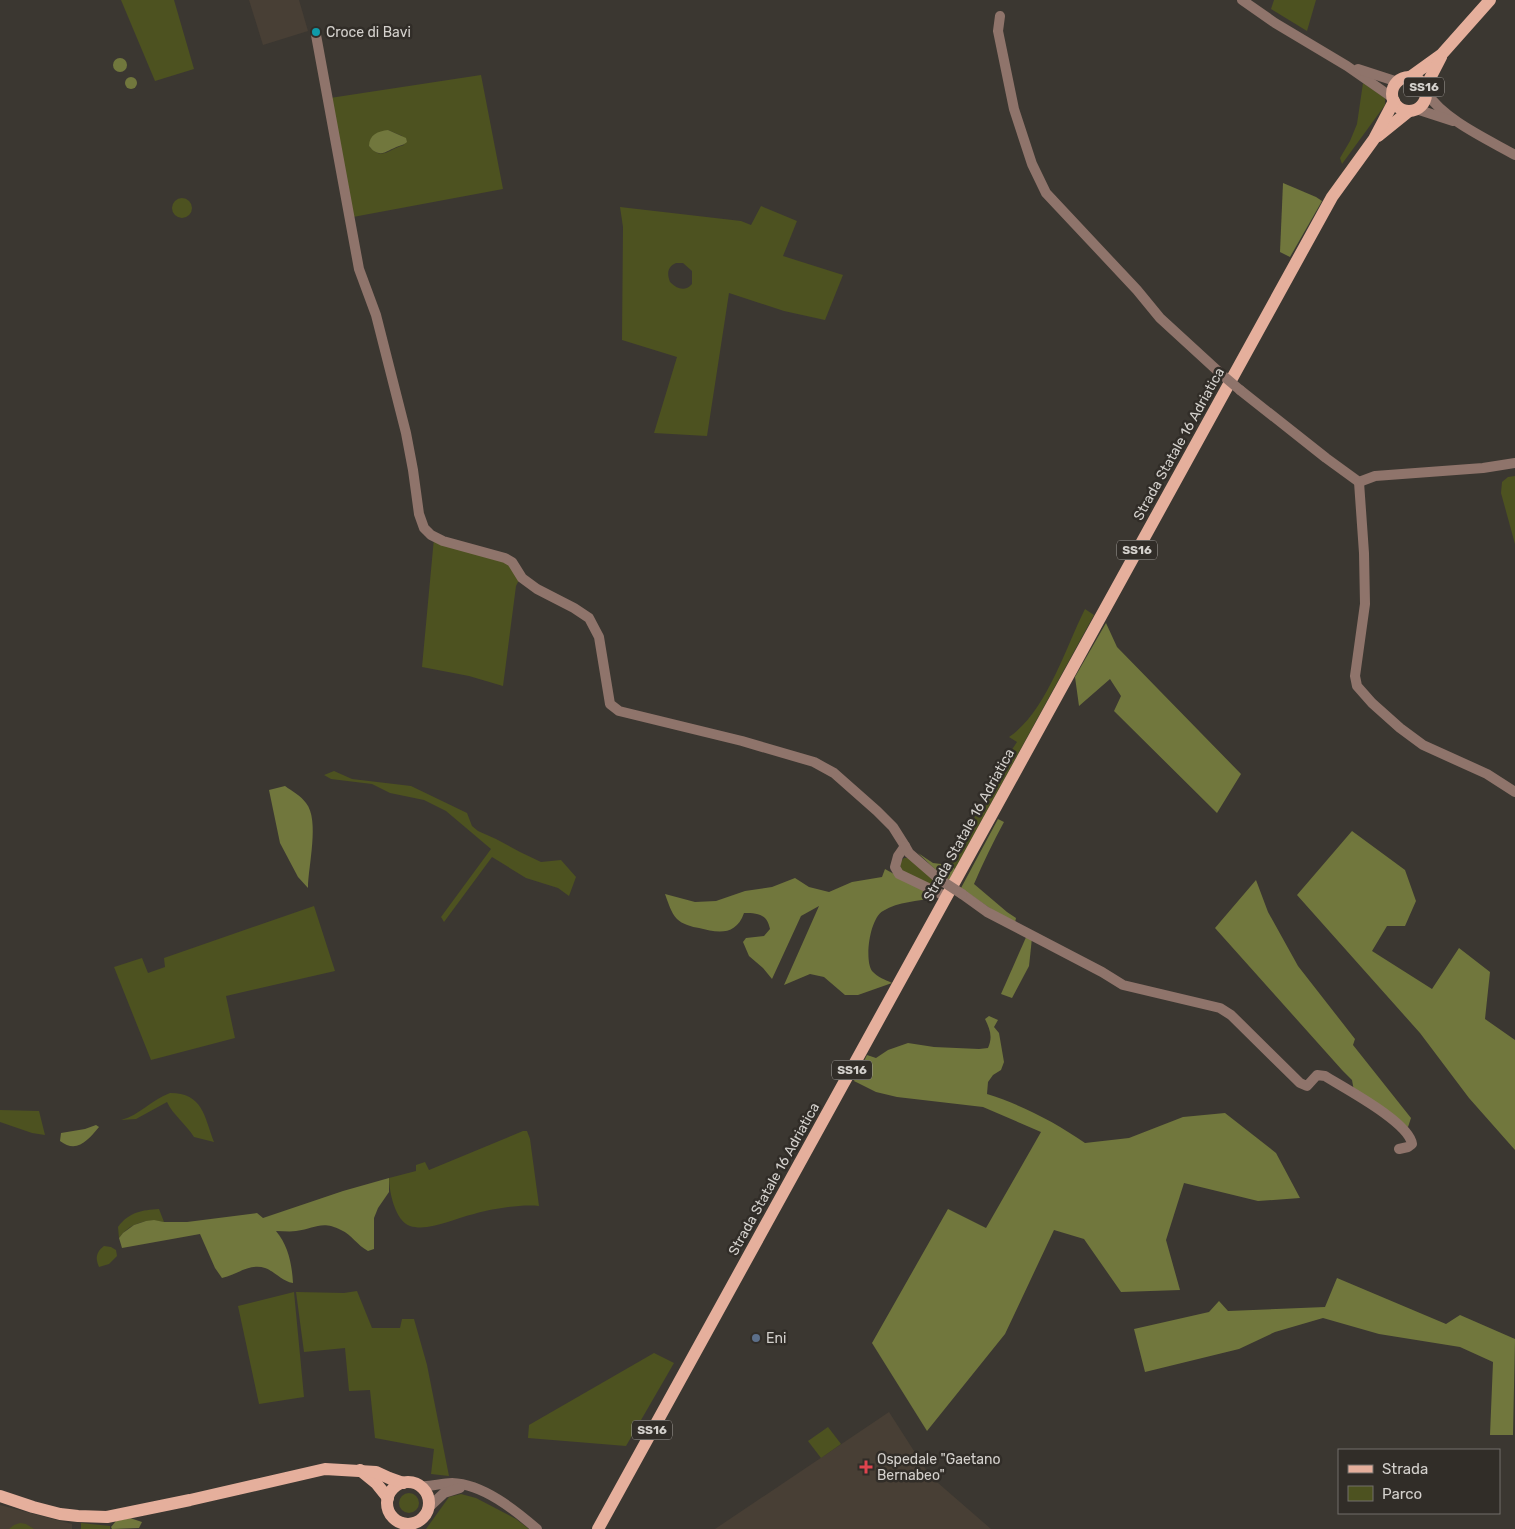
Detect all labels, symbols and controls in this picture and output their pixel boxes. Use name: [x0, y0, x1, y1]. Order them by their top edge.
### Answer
place label: Croce di Bavi: [326, 24, 411, 41]
marker: Croce di Bavi: [310, 26, 322, 38]
road number: SS16: [1404, 77, 1444, 96]
street label: Strada Statale 16 Adriatica: [1130, 365, 1228, 523]
road number: SS16: [1117, 540, 1157, 560]
street label: Strada Statale 16 Adriatica: [920, 746, 1018, 904]
road number: SS16: [832, 1060, 872, 1080]
street label: Strada Statale 16 Adriatica: [725, 1100, 823, 1258]
place label: Eni: [766, 1330, 786, 1347]
marker: Eni: [750, 1332, 762, 1344]
road number: SS16: [632, 1420, 672, 1440]
legend: [1338, 1449, 1500, 1514]
place label: Ospedale "Gaetano Bernabeo": [877, 1451, 1001, 1484]
marker: Ospedale "Gaetano Bernabeo": [859, 1460, 873, 1474]
text: Strada: [1382, 1460, 1428, 1478]
text: Parco: [1382, 1485, 1422, 1503]

